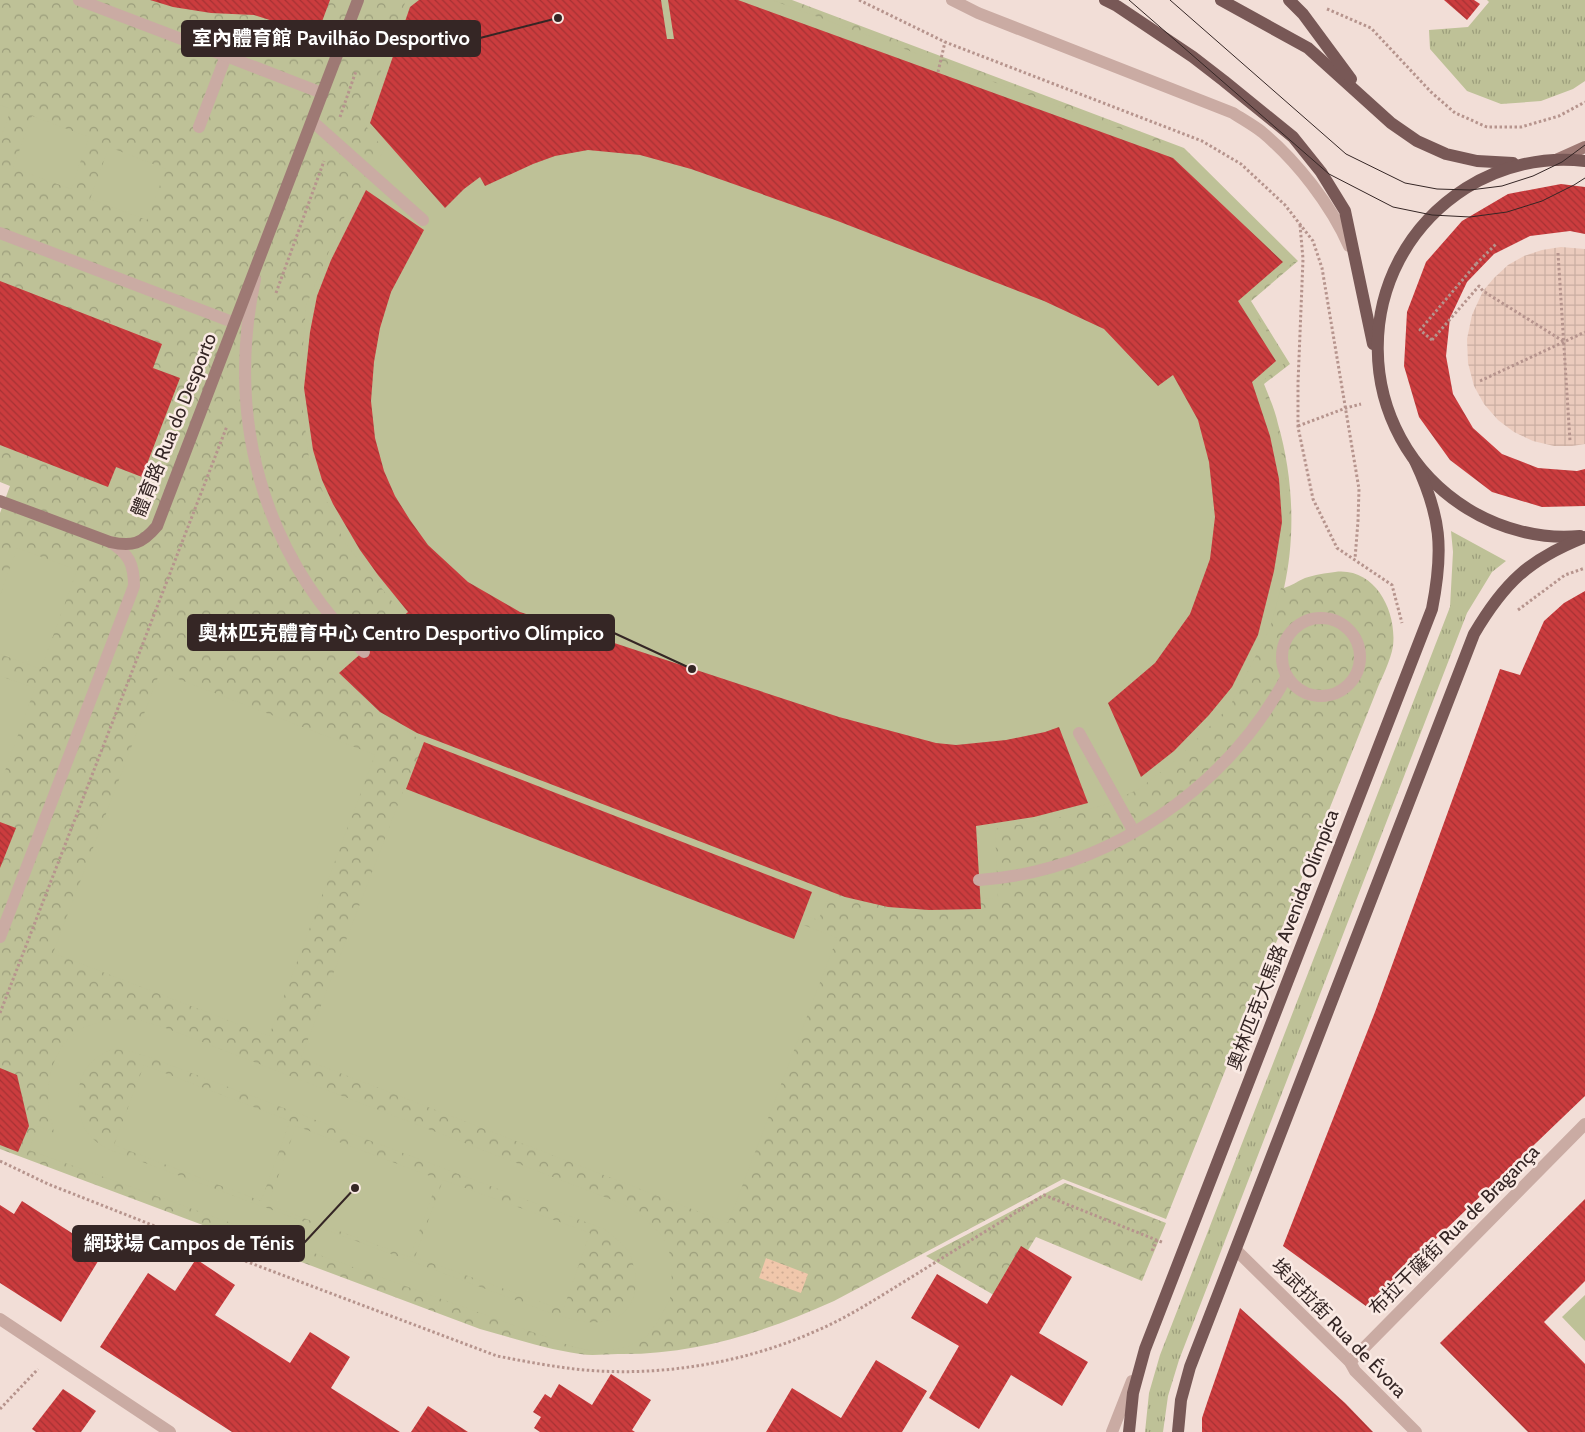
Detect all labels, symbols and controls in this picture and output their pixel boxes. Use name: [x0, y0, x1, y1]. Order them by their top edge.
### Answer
callout: 室內體育館 Pavilhão Desportivo: [182, 21, 480, 56]
text: 室內體育館 Pavilhão Desportivo: [192, 26, 470, 50]
street label: 體育路 Rua do Desporto: [127, 330, 221, 520]
callout: 奧林匹克體育中心 Centro Desportivo Olímpico: [188, 615, 614, 650]
text: 奧林匹克體育中心 Centro Desportivo Olímpico: [198, 621, 604, 645]
street label: 奧林匹克大馬路 Avenida Olímpica: [1222, 806, 1344, 1074]
street label: 布拉干薩街 Rua de Bragança: [1364, 1140, 1544, 1320]
callout: 網球場 Campos de Ténis: [73, 1226, 304, 1261]
text: 網球場 Campos de Ténis: [84, 1231, 294, 1255]
street label: 埃武拉街 Rua de Évora: [1267, 1253, 1412, 1402]

